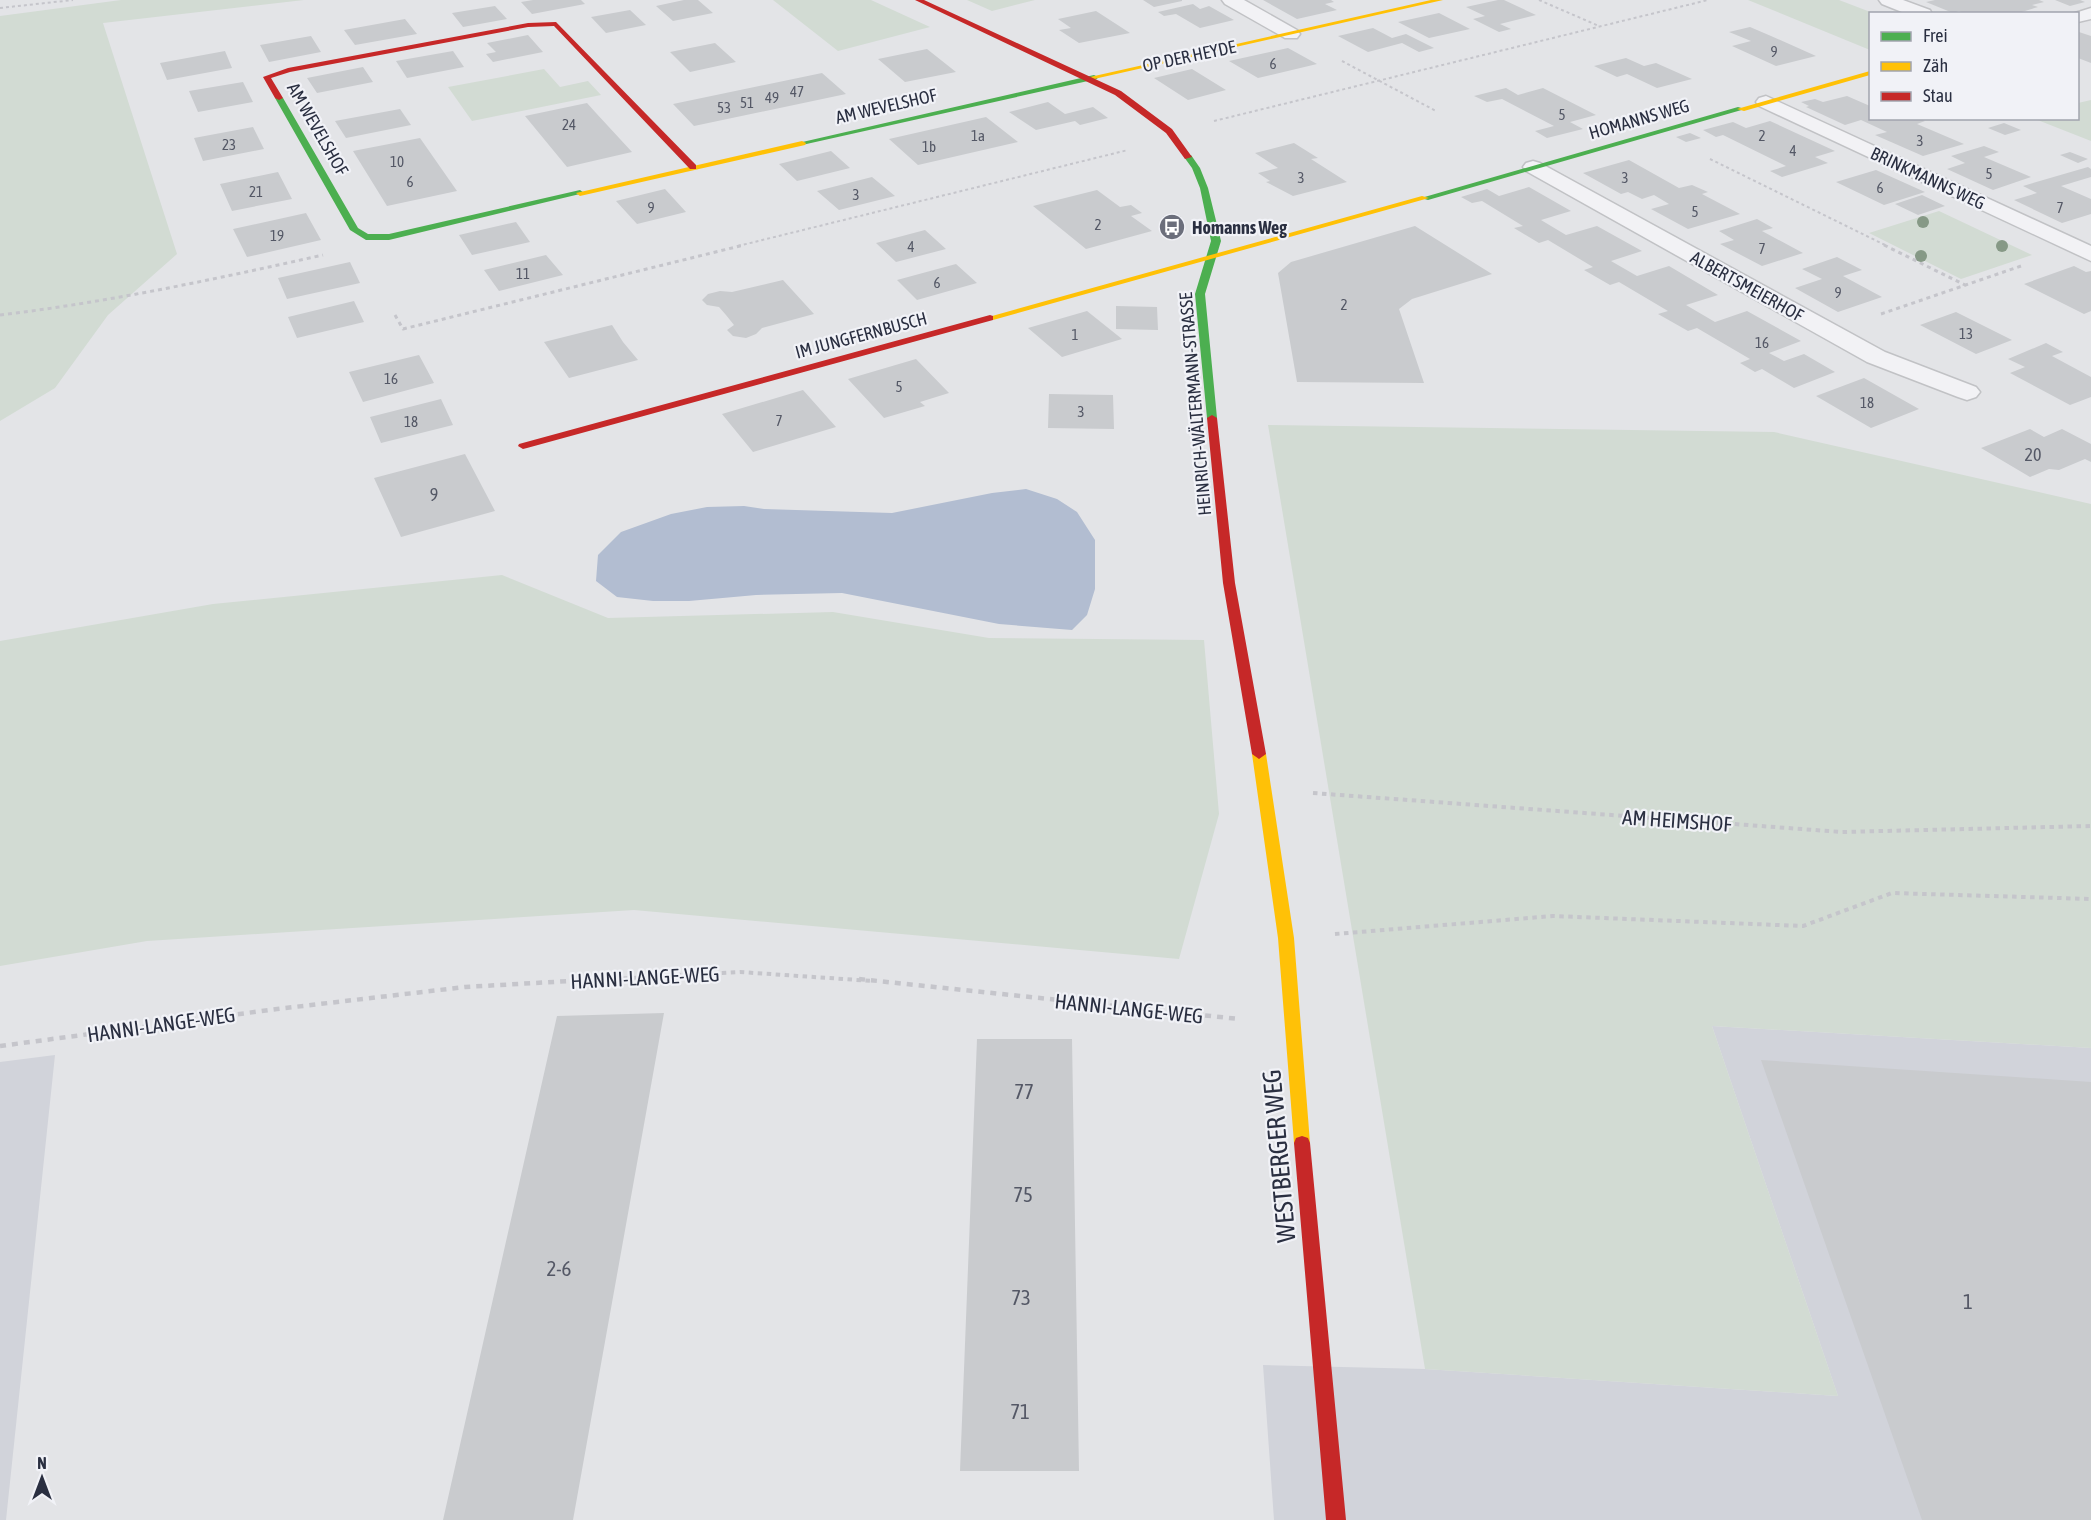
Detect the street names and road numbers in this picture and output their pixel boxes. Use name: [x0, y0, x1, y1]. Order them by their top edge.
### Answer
street label: OP DER HEYDE: [1140, 36, 1238, 76]
street label: AM WEVELSHOF: [283, 79, 353, 180]
street label: AM WEVELSHOF: [833, 84, 939, 128]
street label: HOMANNS WEG: [1586, 95, 1692, 143]
street label: BRINKMANNS WEG: [1867, 142, 1989, 214]
street label: ALBERTSMEIERHOF: [1687, 246, 1808, 326]
street label: HEINRICH-WÄLTERMANN-STRASSE: [1175, 291, 1215, 517]
street label: IM JUNGFERNBUSCH: [793, 307, 929, 363]
street label: AM HEIMSHOF: [1622, 804, 1733, 836]
street label: HANNI-LANGE-WEG: [570, 961, 720, 993]
street label: HANNI-LANGE-WEG: [1053, 988, 1205, 1028]
street label: HANNI-LANGE-WEG: [85, 1002, 237, 1046]
street label: WESTBERGER WEG: [1256, 1068, 1302, 1244]

